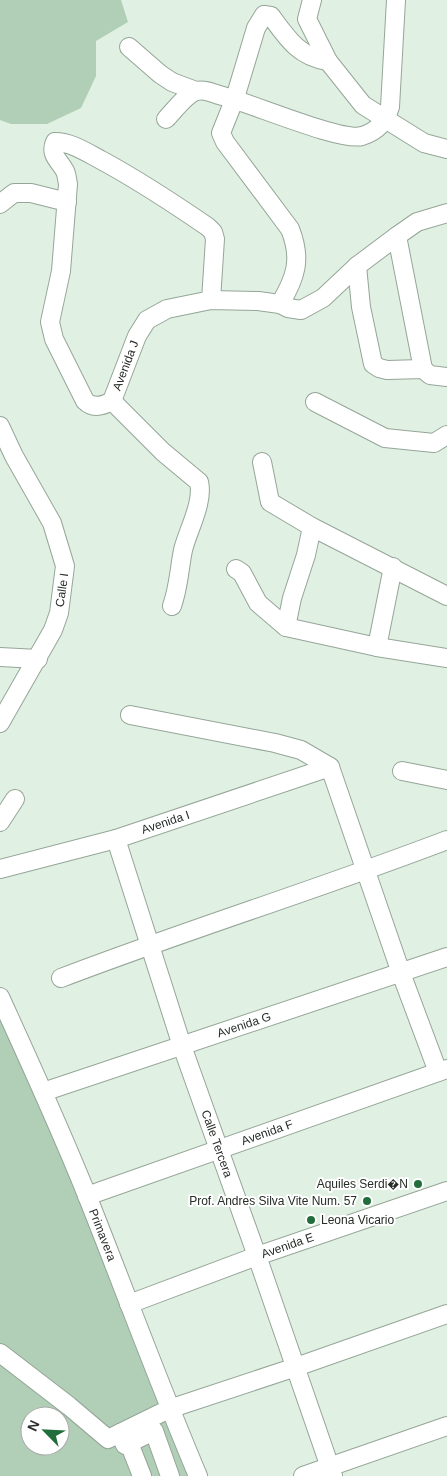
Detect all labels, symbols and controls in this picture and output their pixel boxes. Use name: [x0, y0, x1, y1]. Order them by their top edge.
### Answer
street label: Avenida J: [110, 339, 142, 393]
street label: Calle I: [53, 572, 71, 608]
street label: Avenida I: [140, 808, 191, 837]
street label: Avenida G: [215, 1009, 273, 1040]
street label: Calle Tercera: [198, 1108, 235, 1180]
street label: Avenida F: [239, 1117, 295, 1148]
place label: Aquiles Serdi�N: [317, 1177, 408, 1191]
marker: Aquiles Serdi�N: [412, 1178, 424, 1190]
place label: Prof. Andres Silva Vite Num. 57: [189, 1194, 357, 1208]
marker: Prof. Andres Silva Vite Num. 57: [361, 1195, 373, 1207]
street label: Primavera: [86, 1207, 119, 1263]
place label: Leona Vicario: [321, 1213, 394, 1227]
marker: Leona Vicario: [305, 1214, 317, 1226]
street label: Avenida E: [259, 1230, 316, 1261]
north arrow: [20, 1406, 70, 1456]
text: N: [24, 1418, 42, 1434]

